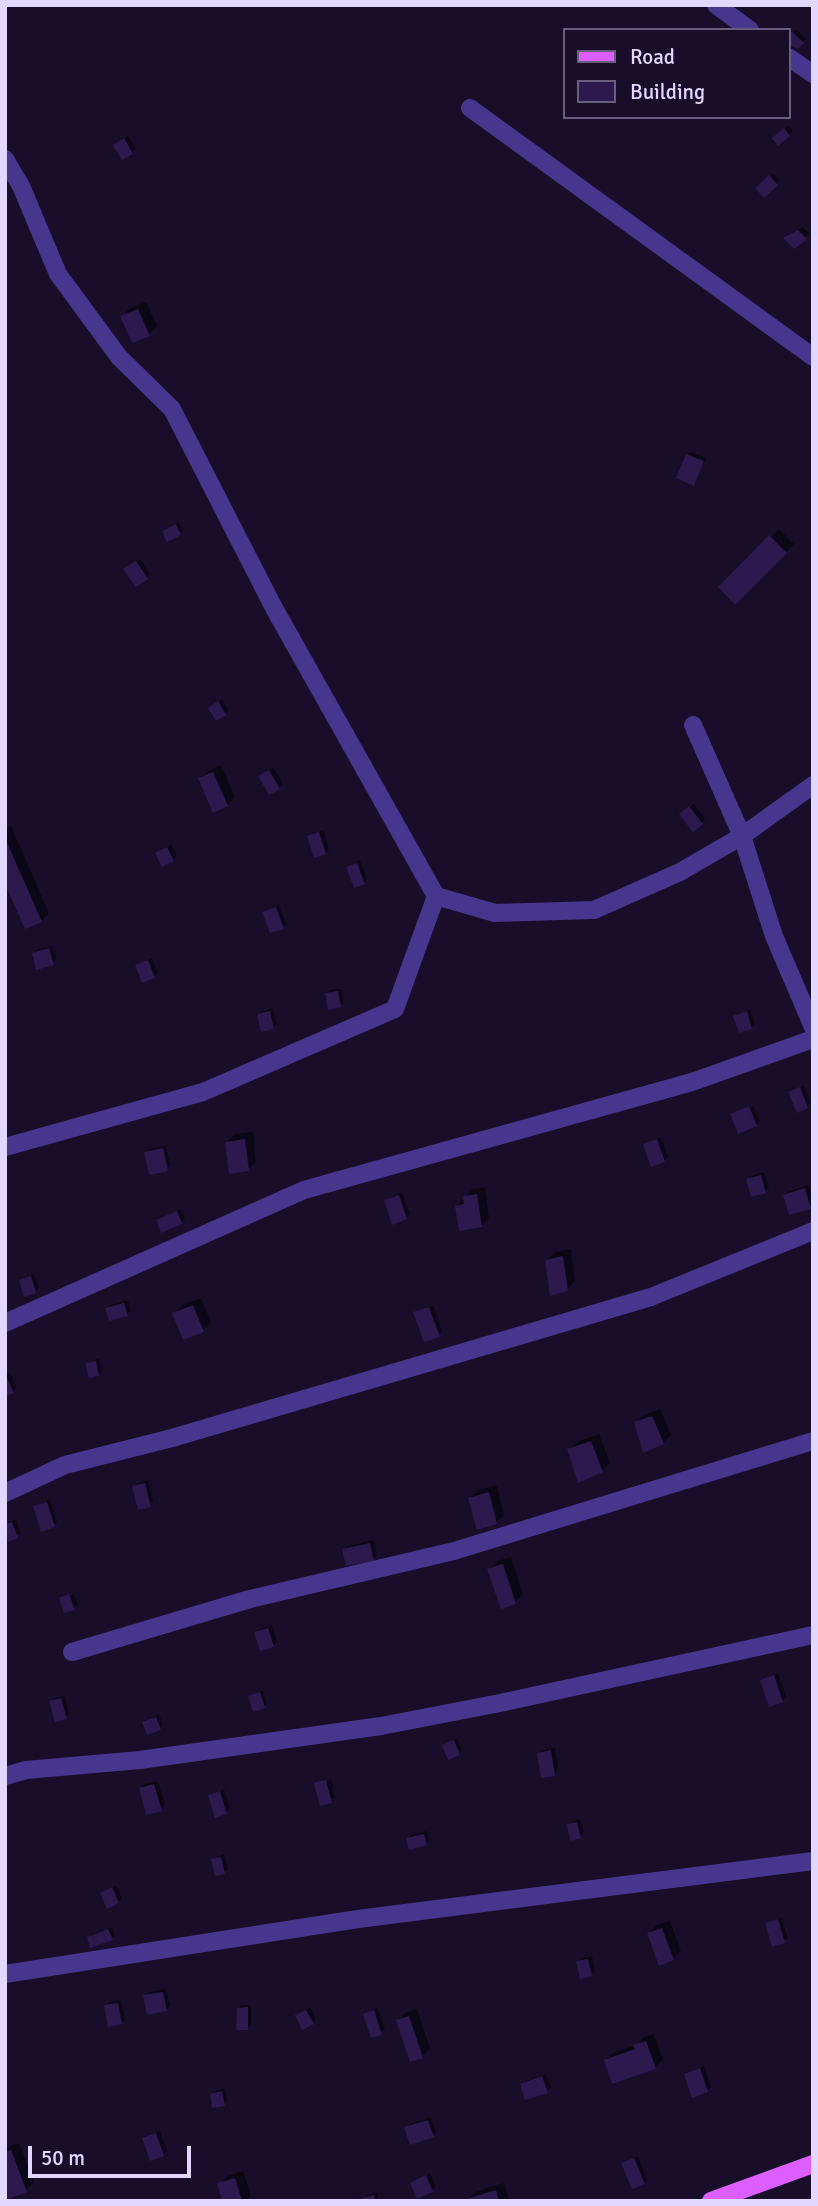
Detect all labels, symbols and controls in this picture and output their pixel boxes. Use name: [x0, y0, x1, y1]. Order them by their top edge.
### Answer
legend: [562, 28, 790, 119]
text: Road: [630, 44, 675, 70]
text: Building: [630, 79, 705, 105]
scale bar: [32, 2132, 194, 2176]
text: 50 m: [41, 2145, 85, 2171]

